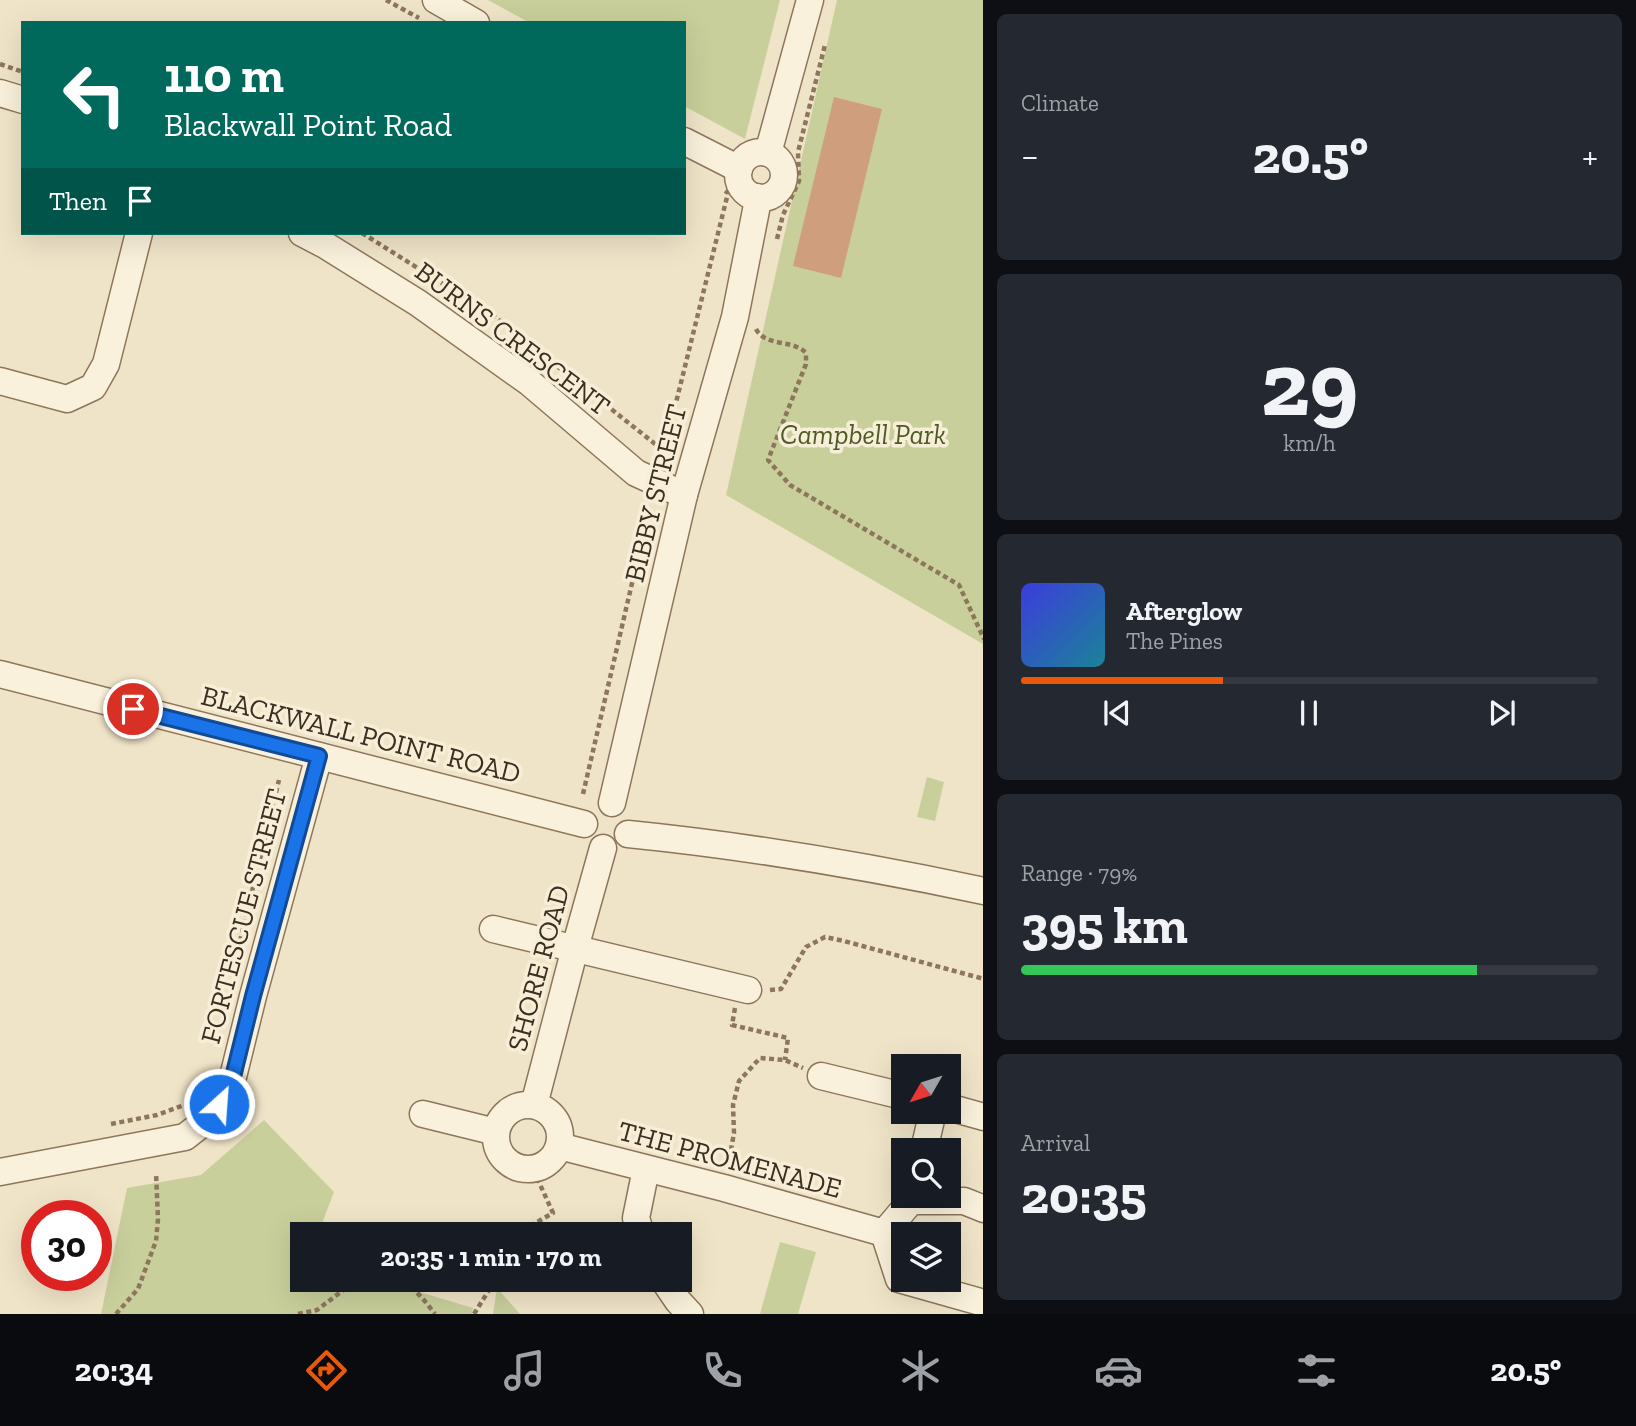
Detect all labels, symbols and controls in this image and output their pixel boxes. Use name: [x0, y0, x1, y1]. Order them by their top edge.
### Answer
text: 110 m: [164, 46, 284, 105]
icon: left: [49, 49, 140, 140]
text: Climate: [1021, 89, 1099, 117]
text: Blackwall Point Road: [164, 106, 452, 144]
text: 20.5°: [1253, 124, 1368, 186]
text: −: [1021, 133, 1039, 179]
text: +: [1582, 133, 1598, 179]
icon: arrive: [121, 182, 159, 220]
text: Then: [49, 185, 107, 217]
street label: BURNS CRESCENT: [409, 254, 617, 422]
text: 29: [1261, 329, 1358, 438]
street label: BIBBY STREET: [617, 401, 693, 585]
park label: Campbell Park: [780, 418, 946, 451]
text: km/h: [1283, 429, 1336, 457]
text: Afterglow: [1126, 595, 1242, 627]
text: The Pines: [1126, 627, 1223, 655]
pin: [103, 679, 163, 739]
street label: BLACKWALL POINT ROAD: [198, 679, 524, 790]
icon: arrive: [114, 690, 152, 728]
icon: previous: [1098, 694, 1136, 732]
icon: pause: [1290, 694, 1328, 732]
icon: next: [1483, 694, 1521, 732]
street label: FORTESCUE STREET: [194, 785, 293, 1047]
text: Range · 79%: [1021, 859, 1137, 887]
street label: SHORE ROAD: [500, 882, 576, 1055]
text: 395 km: [1021, 894, 1188, 956]
north arrow: [891, 1054, 961, 1124]
map controls: [891, 1054, 961, 1292]
position arrow: [182, 1067, 256, 1141]
street label: THE PROMENADE: [615, 1114, 845, 1205]
text: Arrival: [1021, 1129, 1090, 1157]
button: search: [891, 1138, 961, 1208]
text: 20:35: [1021, 1164, 1147, 1226]
speed limit sign: 30: [21, 1200, 112, 1291]
button: layers: [891, 1222, 961, 1292]
text: 20:35 · 1 min · 170 m: [380, 1241, 602, 1273]
icon: directions: [302, 1346, 351, 1395]
icon: music: [500, 1346, 549, 1395]
icon: phone: [698, 1346, 747, 1395]
icon: climate: [896, 1346, 945, 1395]
icon: car: [1094, 1346, 1143, 1395]
icon: filters: [1292, 1346, 1341, 1395]
text: 20:34: [74, 1351, 153, 1389]
text: 20.5°: [1490, 1351, 1561, 1389]

